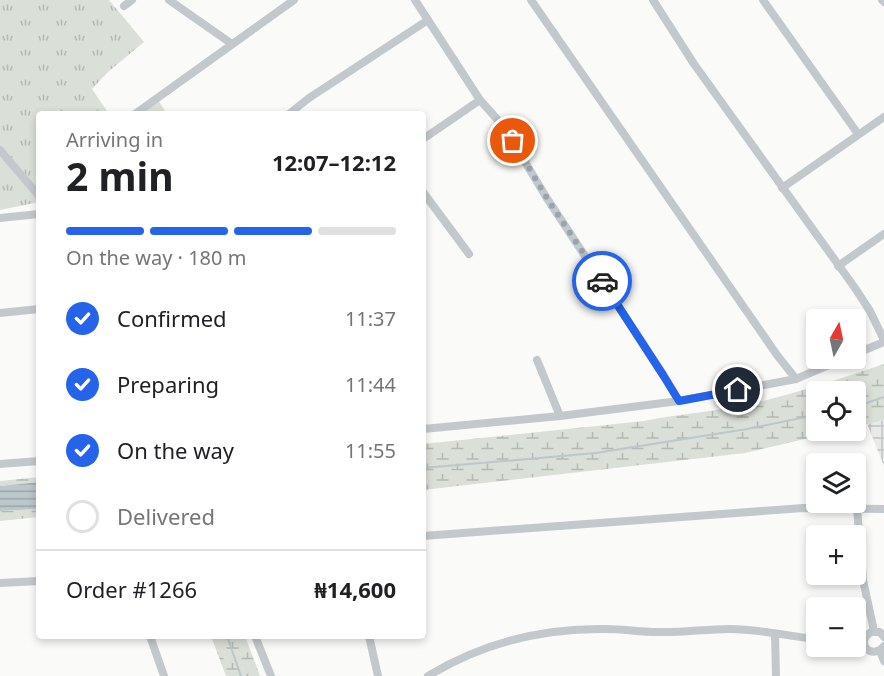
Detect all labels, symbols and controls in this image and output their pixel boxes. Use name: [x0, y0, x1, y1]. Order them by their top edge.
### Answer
pin: [487, 115, 538, 166]
icon: bag: [496, 124, 529, 157]
text: Arriving in: [66, 126, 163, 153]
text: 12:07–12:12: [272, 147, 396, 177]
text: 2 min: [66, 149, 173, 202]
text: On the way · 180 m: [66, 244, 246, 271]
courier: [572, 251, 632, 311]
icon: car: [586, 265, 619, 298]
icon: check: [66, 302, 99, 335]
text: Confirmed: [117, 303, 227, 333]
text: 11:37: [345, 305, 396, 332]
north arrow: [806, 309, 866, 369]
map controls: [806, 309, 866, 657]
pin: [712, 364, 763, 415]
icon: check: [66, 368, 99, 401]
text: Preparing: [117, 369, 219, 399]
text: 11:44: [345, 371, 396, 398]
icon: home: [721, 373, 754, 406]
button: locate: [806, 381, 866, 441]
icon: check: [66, 434, 99, 467]
text: On the way: [117, 435, 234, 465]
text: 11:55: [345, 437, 396, 464]
button: layers: [806, 453, 866, 513]
text: Delivered: [117, 501, 215, 531]
button: +: [806, 525, 866, 585]
text: Order #1266: [66, 574, 197, 604]
text: ₦14,600: [314, 574, 396, 604]
button: −: [806, 597, 866, 657]

